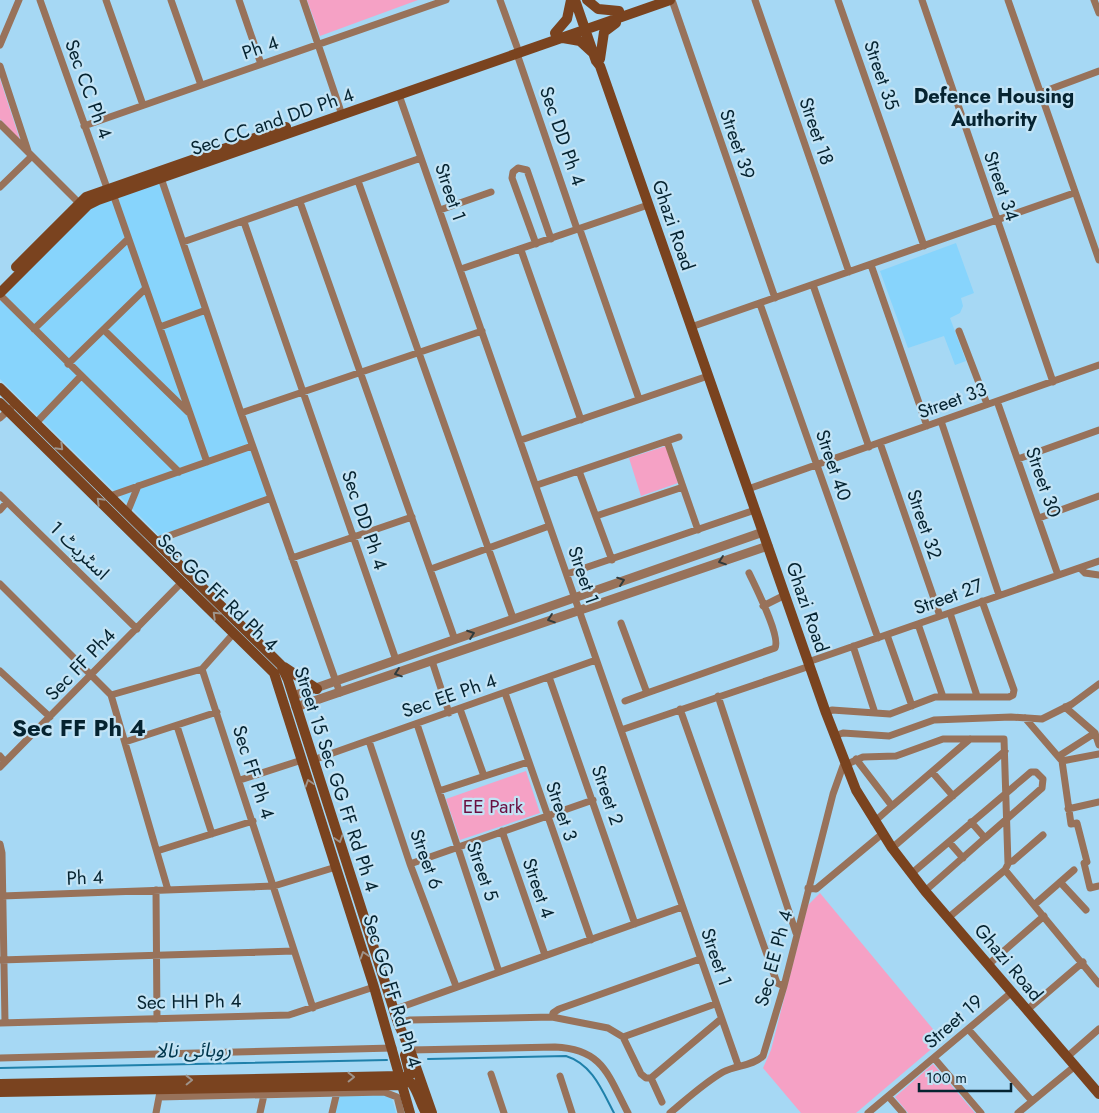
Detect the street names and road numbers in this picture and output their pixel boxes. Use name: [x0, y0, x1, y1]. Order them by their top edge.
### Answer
street label: Ph 4: [238, 29, 282, 66]
street label: Sec CC Ph 4: [58, 36, 119, 143]
street label: Street 35: [857, 37, 906, 114]
street label: Sec CC and DD Ph 4: [187, 81, 357, 162]
street label: Sec DD Ph 4: [533, 83, 592, 190]
street label: Street 18: [792, 94, 841, 169]
street label: Street 39: [713, 106, 762, 183]
street label: Street 34: [977, 147, 1026, 225]
street label: Street 1: [428, 160, 473, 225]
street label: Ghazi Road: [645, 176, 702, 274]
street label: Street 33: [914, 376, 991, 425]
street label: Street 40: [809, 426, 858, 504]
street label: Street 30: [1019, 443, 1068, 521]
street label: Sec DD Ph 4: [335, 467, 394, 574]
street label: Street 32: [900, 486, 949, 563]
street label: اسٹریٹ 1: [44, 515, 116, 586]
street label: Sec GG FF Rd Ph 4: [151, 527, 284, 657]
street label: Street 1: [561, 543, 606, 608]
street label: Ghazi Road: [779, 558, 836, 656]
street label: Street 27: [910, 571, 987, 621]
street label: Sec FF Ph4: [39, 622, 122, 707]
street label: Street 15 Sec GG FF Rd Ph 4: [287, 663, 386, 895]
street label: Sec EE Ph 4: [398, 667, 500, 724]
street label: Sec FF Ph 4: [226, 722, 281, 822]
street label: Street 2: [585, 762, 630, 829]
street label: Street 3: [539, 778, 584, 845]
street label: Street 6: [403, 825, 450, 893]
street label: Street 5: [460, 838, 505, 905]
street label: Street 4: [516, 854, 561, 922]
street label: Ph 4: [66, 863, 104, 892]
street label: Sec EE Ph 4: [748, 907, 799, 1009]
street label: Sec GG FF Rd Ph 4: [356, 911, 429, 1071]
street label: Ghazi Road: [968, 918, 1049, 1007]
street label: Street 1: [694, 925, 739, 990]
street label: Sec HH Ph 4: [136, 987, 242, 1016]
street label: Street 19: [918, 988, 989, 1055]

